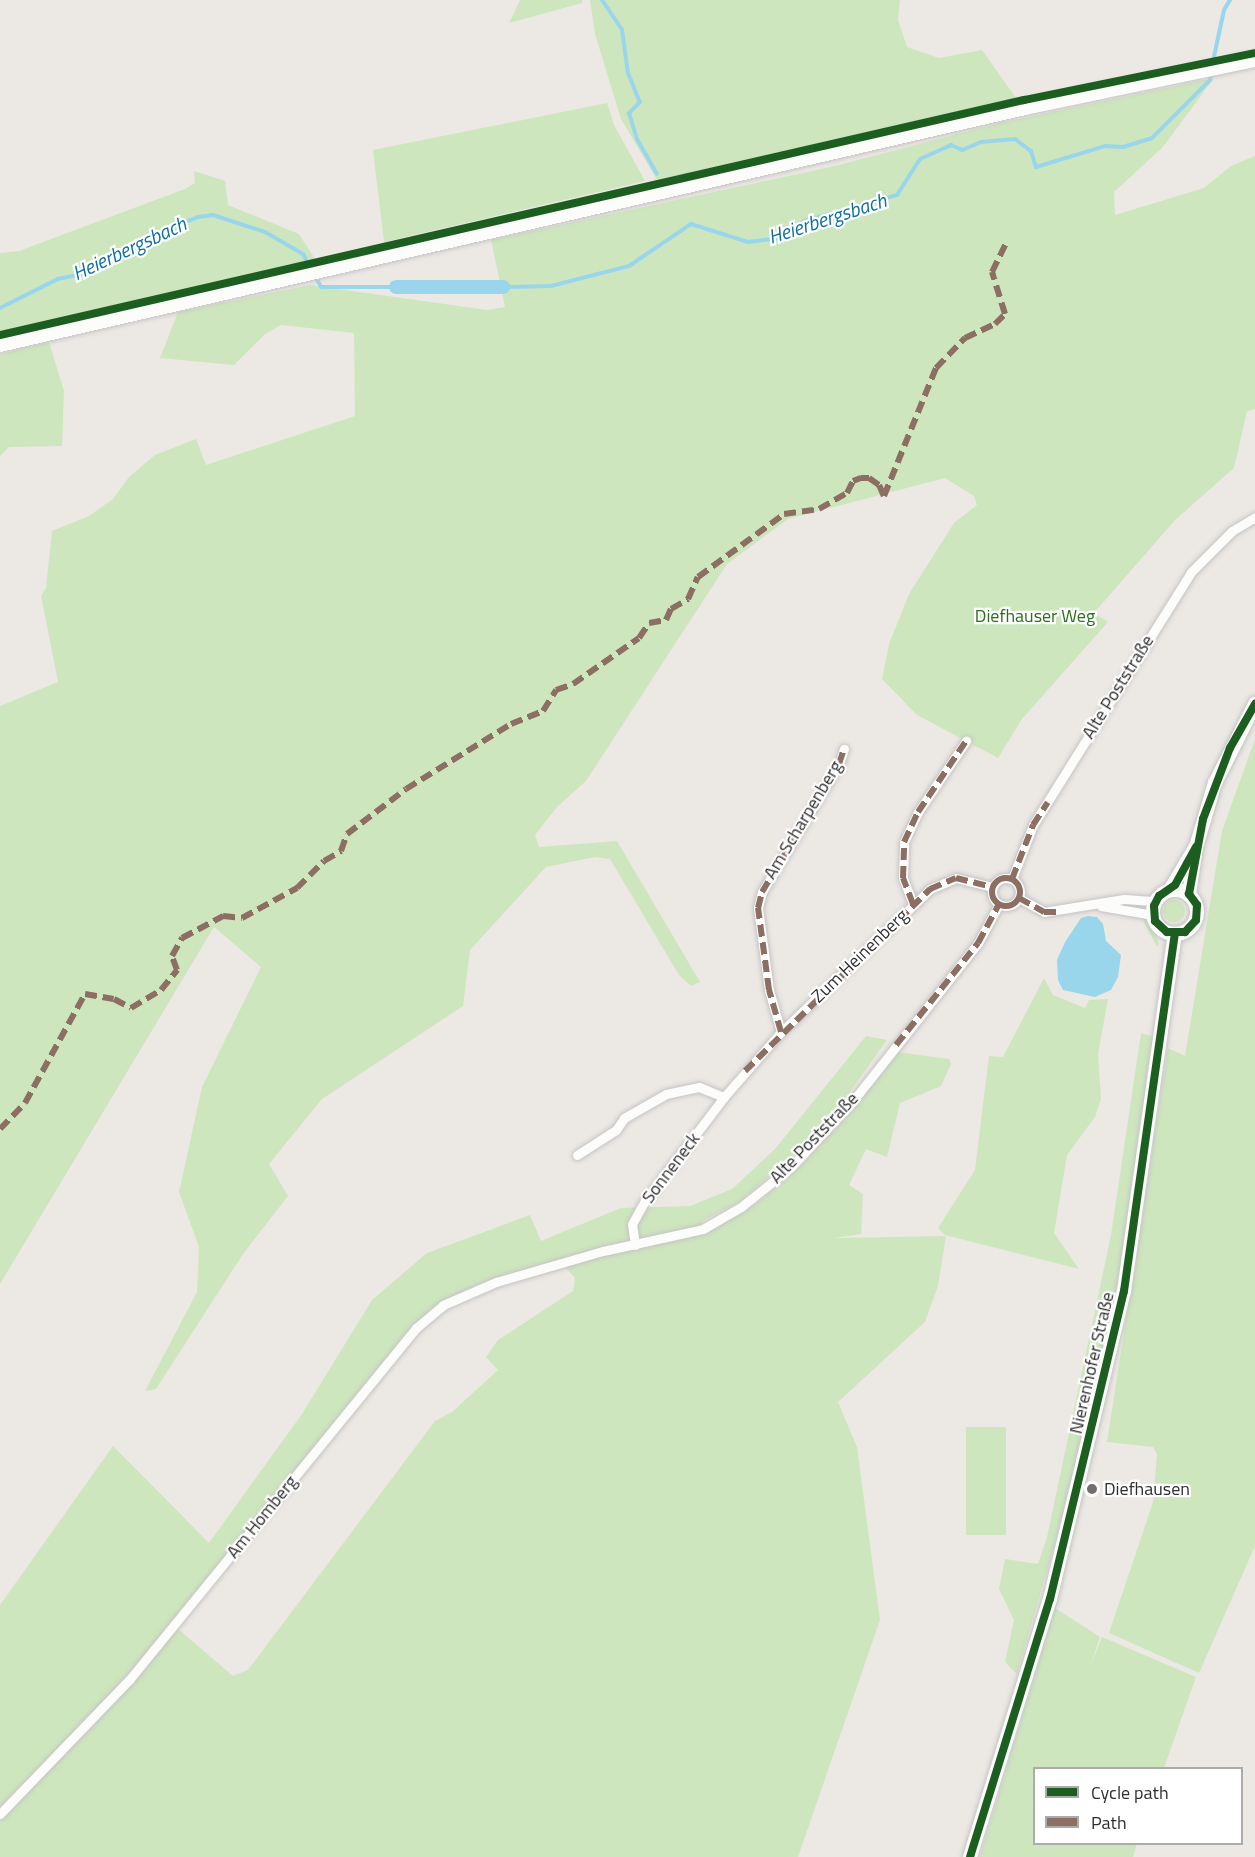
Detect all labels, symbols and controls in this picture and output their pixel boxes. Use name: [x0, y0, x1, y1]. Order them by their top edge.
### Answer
water label: Heierbergsbach: [765, 188, 889, 248]
water label: Heierbergsbach: [68, 211, 190, 285]
park label: Diefhauser Weg: [975, 605, 1095, 627]
street label: Alte Poststraße: [1077, 631, 1159, 743]
street label: Am Scharpenberg: [759, 757, 847, 883]
street label: Zum Heinenberg: [807, 905, 913, 1007]
street label: Alte Poststraße: [765, 1088, 863, 1188]
street label: Sonneneck: [637, 1128, 705, 1208]
street label: Nierenhofer Straße: [1065, 1290, 1119, 1436]
street label: Am Homberg: [222, 1471, 302, 1563]
place label: Diefhausen: [1104, 1478, 1190, 1500]
marker: Diefhausen: [1085, 1482, 1099, 1496]
legend: [1033, 1767, 1243, 1845]
text: Cycle path: [1091, 1779, 1169, 1806]
text: Path: [1091, 1809, 1127, 1836]

